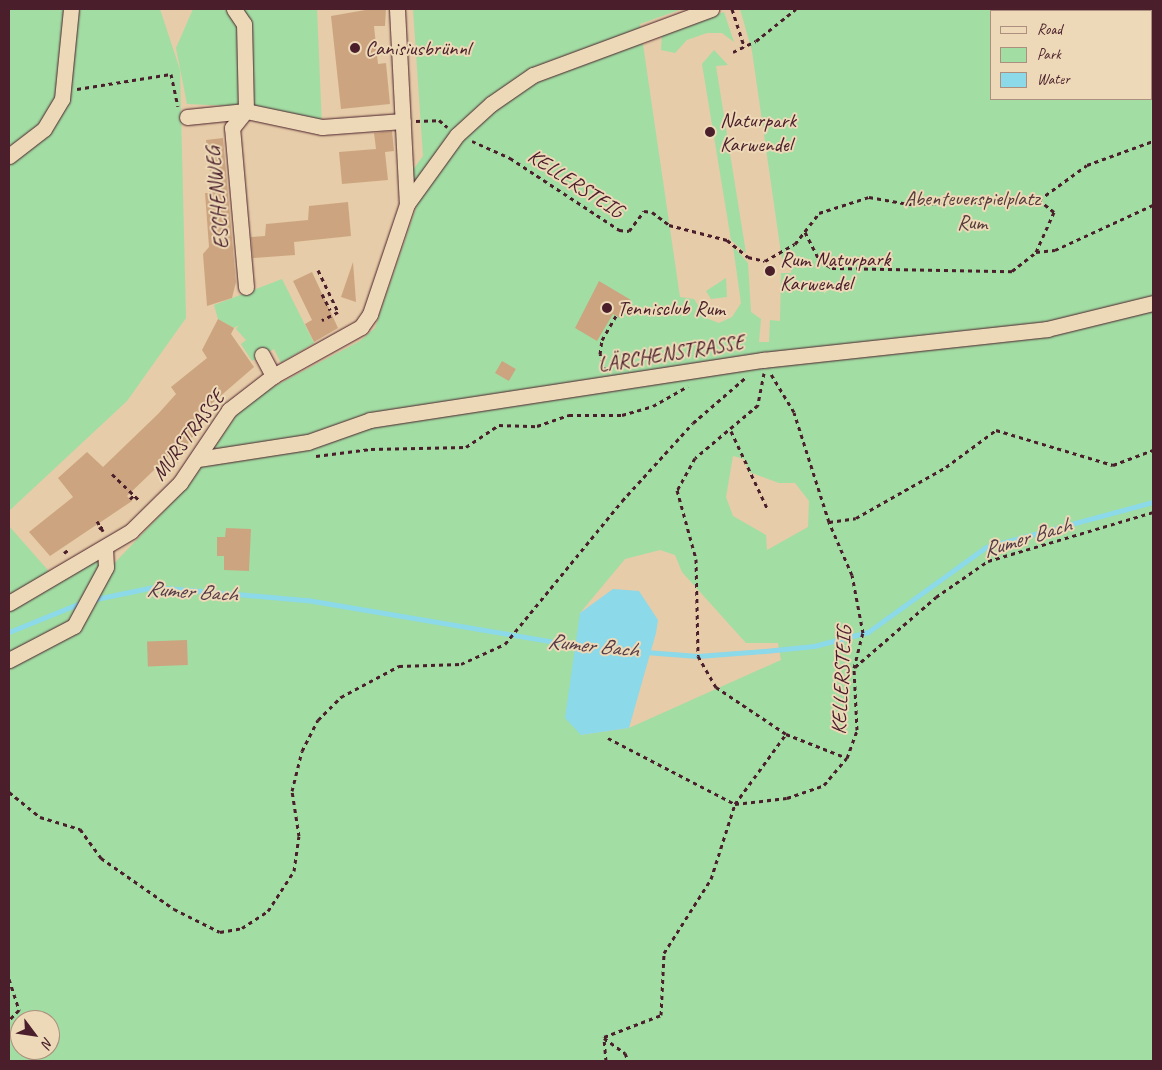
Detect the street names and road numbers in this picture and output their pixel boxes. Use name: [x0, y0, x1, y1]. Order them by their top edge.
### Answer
street label: KELLERSTEIG: [523, 143, 629, 223]
street label: ESCHENWEG: [200, 146, 234, 250]
street label: LÄRCHENSTRASSE: [596, 329, 746, 377]
street label: MURSTRASSE: [146, 385, 230, 485]
street label: KELLERSTEIG: [826, 625, 856, 735]

